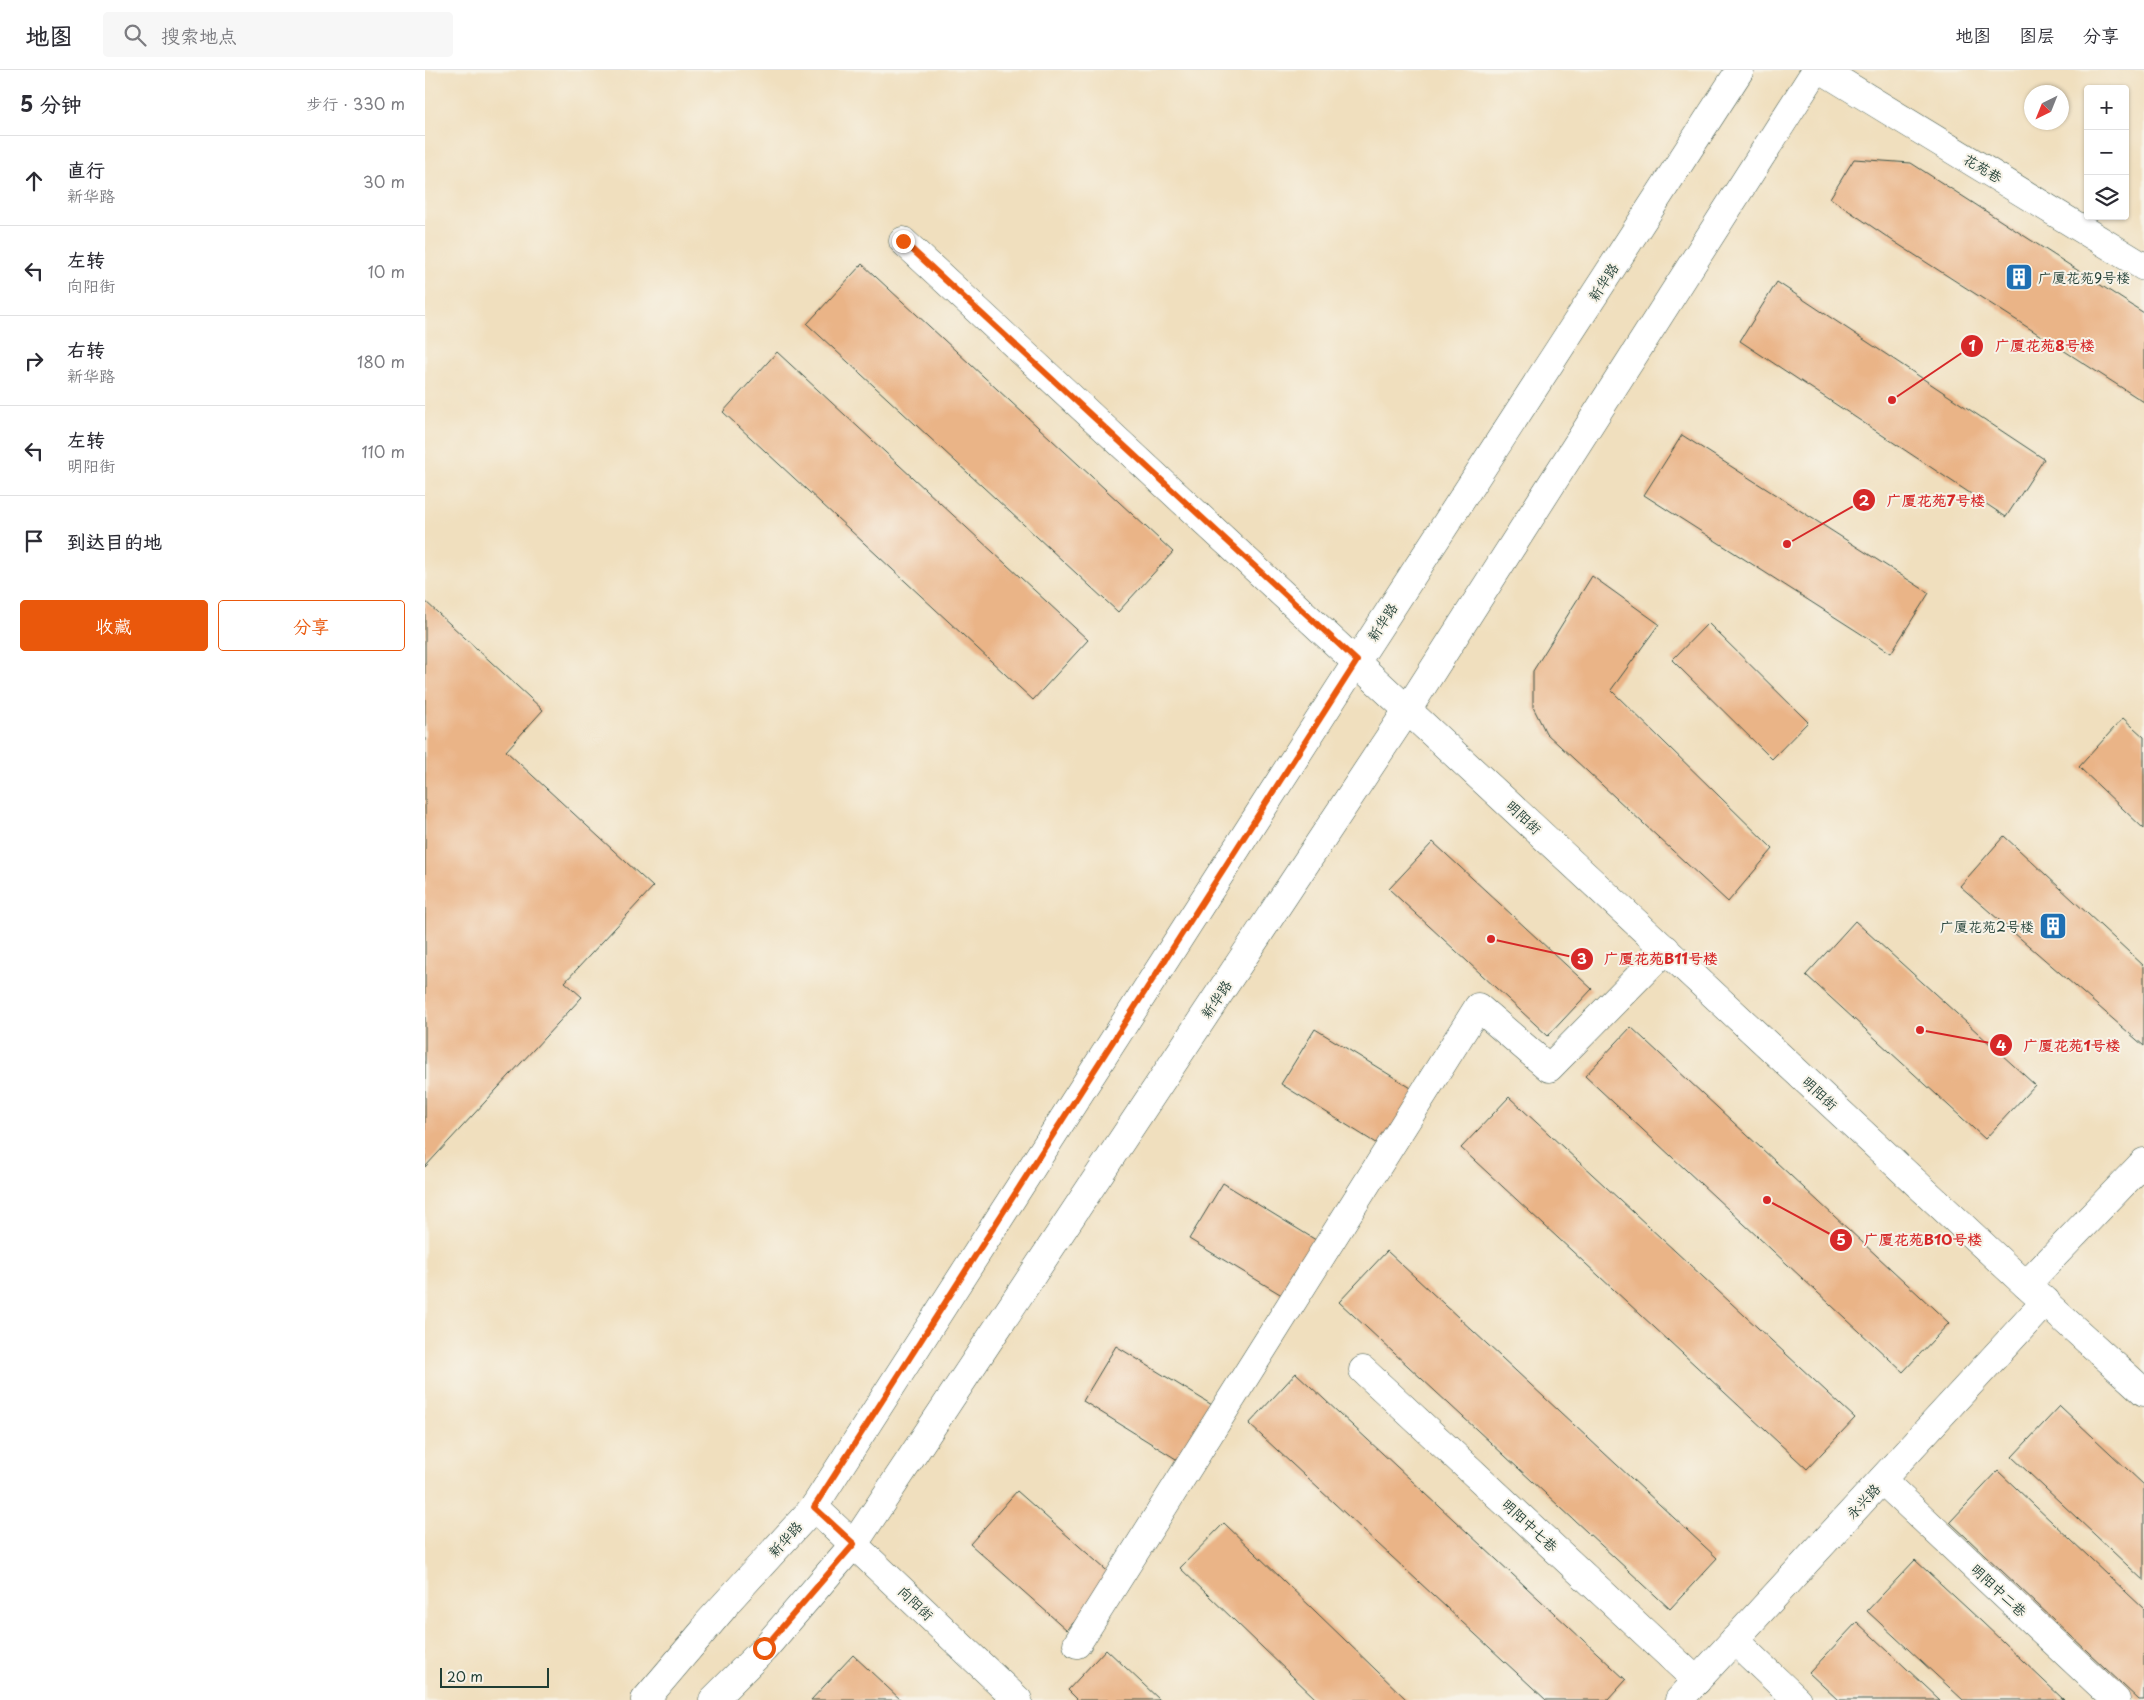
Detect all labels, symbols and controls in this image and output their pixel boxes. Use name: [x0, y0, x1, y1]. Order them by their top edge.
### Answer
search box: [103, 12, 453, 57]
text: 地图: [25, 17, 73, 53]
icon: search: [121, 21, 149, 49]
text: 搜索地点: [161, 21, 237, 49]
text: 地图: [1955, 21, 1991, 48]
text: 图层: [2019, 21, 2055, 48]
text: 分享: [2083, 21, 2119, 48]
north arrow: [2024, 85, 2069, 130]
map controls: [2084, 85, 2129, 220]
button: +: [2084, 85, 2129, 130]
text: 5 分钟: [20, 87, 82, 119]
text: 步行 · 330 m: [306, 91, 405, 115]
button: −: [2084, 130, 2129, 175]
street label: 花苑巷: [1960, 148, 2007, 188]
text: 直行: [67, 155, 105, 183]
icon: ahead: [20, 167, 48, 195]
text: 30 m: [363, 169, 405, 193]
button: layers: [2084, 175, 2129, 220]
text: 新华路: [67, 183, 115, 207]
route end: [892, 230, 915, 253]
text: 左转: [67, 245, 105, 273]
icon: left: [20, 257, 48, 285]
text: 10 m: [368, 259, 405, 283]
street label: 新华路: [1583, 259, 1623, 305]
building icon: 广厦花苑9号楼: [2004, 262, 2034, 292]
place label: 广厦花苑9号楼: [2038, 267, 2130, 288]
text: 向阳街: [67, 273, 115, 297]
callout: 广厦花苑8号楼: [1960, 331, 2104, 361]
text: 1: [1968, 333, 1976, 356]
text: 广厦花苑8号楼: [1995, 333, 2095, 356]
text: 右转: [67, 335, 105, 363]
icon: right: [20, 347, 48, 375]
text: 180 m: [357, 349, 405, 373]
text: 新华路: [67, 363, 115, 387]
text: 左转: [67, 425, 105, 453]
icon: left: [20, 437, 48, 465]
text: 110 m: [362, 439, 405, 463]
text: 明阳街: [67, 453, 115, 477]
callout: 广厦花苑7号楼: [1851, 485, 1995, 515]
text: 2: [1859, 488, 1870, 511]
text: 广厦花苑7号楼: [1887, 488, 1985, 511]
icon: arrive: [20, 527, 48, 555]
text: 到达目的地: [67, 527, 162, 555]
street label: 新华路: [1362, 599, 1402, 645]
button: 收藏: [20, 600, 208, 651]
button: 分享: [218, 600, 405, 651]
street label: 明阳街: [1501, 795, 1547, 839]
building icon: 广厦花苑2号楼: [2038, 911, 2068, 941]
place label: 广厦花苑2号楼: [1940, 916, 2034, 937]
callout: 广厦花苑B11号楼: [1569, 944, 1728, 974]
text: 3: [1577, 946, 1587, 969]
text: 广厦花苑B11号楼: [1604, 946, 1718, 969]
street label: 新华路: [1196, 976, 1236, 1022]
callout: 广厦花苑1号楼: [1989, 1030, 2131, 1060]
text: 4: [1996, 1033, 2006, 1056]
text: 广厦花苑1号楼: [2023, 1033, 2121, 1056]
street label: 明阳街: [1797, 1071, 1843, 1115]
callout: 广厦花苑B10号楼: [1829, 1225, 1992, 1255]
text: 5: [1836, 1227, 1846, 1250]
text: 广厦花苑B10号楼: [1864, 1227, 1982, 1250]
street label: 永兴路: [1841, 1478, 1885, 1524]
street label: 明阳中七巷: [1497, 1493, 1563, 1557]
street label: 新华路: [763, 1516, 807, 1562]
street label: 明阳中二巷: [1966, 1558, 2032, 1622]
street label: 向阳街: [894, 1581, 938, 1625]
route start: [753, 1637, 776, 1660]
scale bar: [440, 1665, 549, 1688]
text: 20 m: [447, 1666, 483, 1687]

